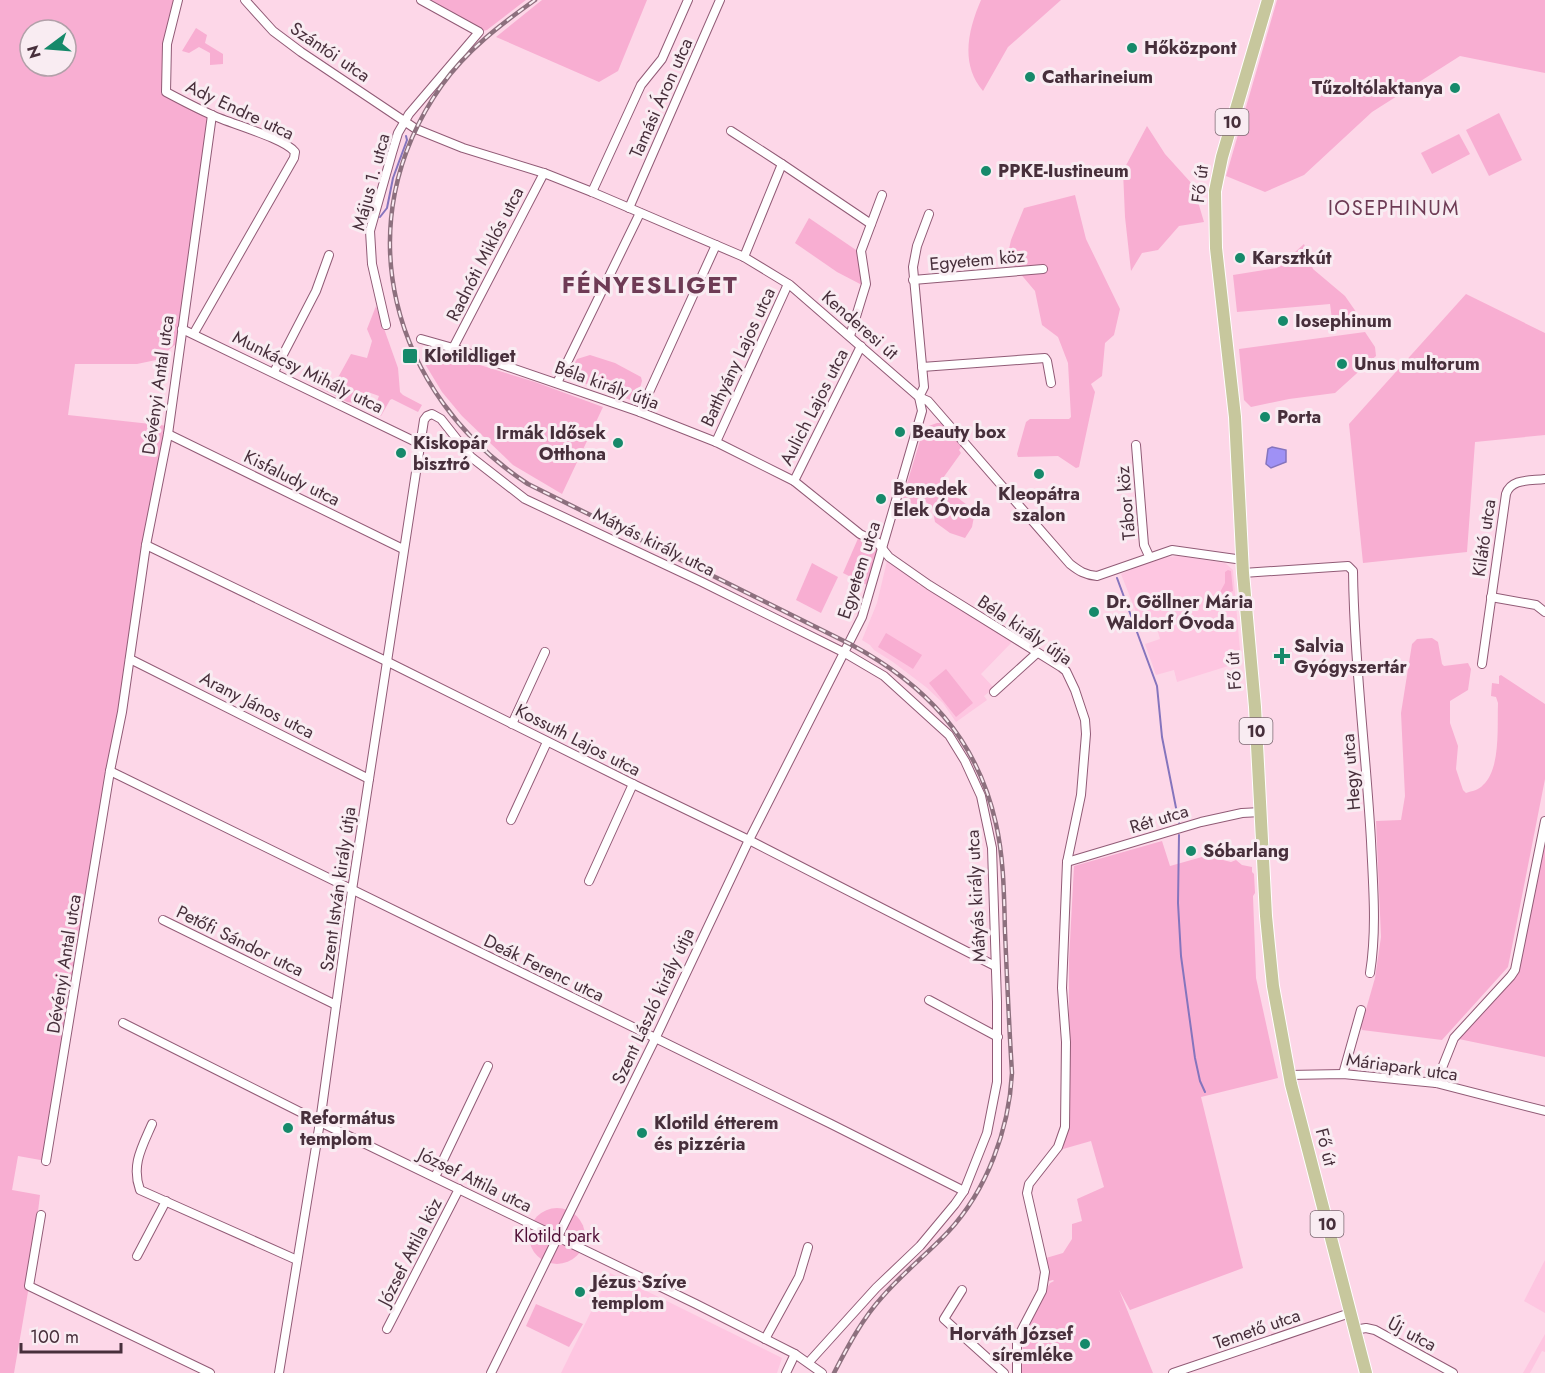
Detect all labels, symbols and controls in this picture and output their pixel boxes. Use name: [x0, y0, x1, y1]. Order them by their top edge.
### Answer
street label: Szántói utca: [285, 16, 375, 88]
north arrow: [18, 18, 78, 78]
street label: Tamási Áron utca: [623, 34, 699, 162]
place label: Hőközpont: [1144, 35, 1237, 61]
marker: Hőközpont: [1125, 41, 1139, 55]
text: N: [21, 43, 47, 61]
place label: Catharineium: [1042, 64, 1153, 90]
marker: Catharineium: [1023, 70, 1037, 84]
street label: Ady Endre utca: [182, 74, 298, 146]
place label: Tűzoltólaktanya: [1312, 75, 1443, 101]
marker: Tűzoltólaktanya: [1448, 81, 1462, 95]
road number: 10: [1216, 109, 1248, 135]
street label: Május 1. utca: [346, 130, 396, 234]
place label: PPKE-Iustineum: [998, 158, 1129, 184]
street label: Fő út: [1185, 163, 1215, 204]
marker: PPKE-Iustineum: [979, 164, 993, 178]
street label: Radnóti Miklós utca: [440, 182, 530, 326]
district label: IOSEPHINUM: [1328, 194, 1460, 223]
street label: Egyetem köz: [928, 243, 1026, 277]
place label: Karsztkút: [1252, 245, 1332, 271]
marker: Karsztkút: [1233, 251, 1247, 265]
district label: FÉNYESLIGET: [562, 267, 738, 302]
street label: Batthyány Lajos utca: [694, 283, 782, 431]
street label: Kenderesi út: [816, 284, 905, 366]
place label: Iosephinum: [1295, 308, 1392, 334]
street label: Dévényi Antal utca: [135, 314, 181, 456]
marker: Iosephinum: [1276, 314, 1290, 328]
street label: Munkácsy Mihály utca: [228, 324, 388, 420]
place label: Klotildliget: [424, 343, 516, 369]
street label: Aulich Lajos utca: [773, 344, 855, 470]
marker: Klotildliget: [401, 347, 419, 365]
place label: Unus multorum: [1354, 351, 1480, 377]
street label: Béla király útja: [551, 354, 663, 416]
marker: Unus multorum: [1335, 357, 1349, 371]
place label: Porta: [1277, 404, 1321, 430]
marker: Porta: [1258, 410, 1272, 424]
place label: Beauty box: [912, 419, 1006, 445]
place label: Irmák Idősek Otthona: [496, 420, 607, 467]
marker: Beauty box: [893, 425, 907, 439]
place label: Kiskopár bisztró: [413, 430, 488, 477]
marker: Irmák Idősek Otthona: [611, 436, 625, 450]
street label: Kisfaludy utca: [240, 443, 344, 513]
marker: Kiskopár bisztró: [394, 446, 408, 460]
street label: Tábor köz: [1110, 464, 1142, 541]
marker: Kleopátra szalon: [1032, 467, 1046, 481]
place label: Benedek Elek Óvoda: [893, 476, 991, 523]
place label: Kleopátra szalon: [998, 481, 1080, 528]
marker: Benedek Elek Óvoda: [874, 492, 888, 506]
street label: Kilátó utca: [1466, 497, 1502, 579]
street label: Mátyás király utca: [589, 501, 719, 583]
street label: Egyetem utca: [831, 518, 887, 622]
street label: Béla király útja: [972, 589, 1078, 671]
place label: Dr. Göllner Mária Waldorf Óvoda: [1106, 589, 1253, 636]
marker: Dr. Göllner Mária Waldorf Óvoda: [1087, 605, 1101, 619]
place label: Salvia Gyógyszertár: [1294, 633, 1408, 680]
marker: Salvia Gyógyszertár: [1275, 649, 1289, 663]
street label: Fő út: [1220, 650, 1248, 691]
street label: Arany János utca: [195, 665, 319, 745]
street label: Kossuth Lajos utca: [511, 697, 645, 783]
road number: 10: [1240, 718, 1272, 744]
street label: Hegy utca: [1335, 733, 1367, 811]
street label: Rét utca: [1126, 798, 1192, 840]
street label: Szent István király útja: [314, 805, 362, 973]
street label: Mátyás király utca: [960, 829, 992, 963]
place label: Sóbarlang: [1203, 838, 1289, 864]
marker: Sóbarlang: [1184, 844, 1198, 858]
street label: Dévényi Antal utca: [40, 893, 88, 1035]
street label: Petőfi Sándor utca: [172, 899, 308, 983]
street label: Szent László király útja: [605, 923, 701, 1089]
street label: Deák Ferenc utca: [479, 928, 609, 1008]
street label: Máriapark utca: [1345, 1046, 1459, 1088]
place label: Református templom: [300, 1105, 395, 1152]
place label: Klotild étterem és pizzéria: [654, 1110, 778, 1157]
marker: Református templom: [281, 1121, 295, 1135]
street label: Fő út: [1309, 1125, 1343, 1169]
marker: Klotild étterem és pizzéria: [635, 1126, 649, 1140]
street label: József Attila utca: [412, 1140, 536, 1219]
street label: József Attila köz: [371, 1193, 449, 1312]
road number: 10: [1310, 1211, 1344, 1237]
park label: Klotild park: [514, 1223, 600, 1249]
place label: Jézus Szíve templom: [589, 1269, 687, 1316]
marker: Jézus Szíve templom: [573, 1285, 587, 1299]
street label: Temető utca: [1210, 1302, 1304, 1356]
street label: Új utca: [1383, 1310, 1441, 1358]
scale bar: [21, 1316, 122, 1354]
place label: Horváth József síremléke: [949, 1321, 1074, 1368]
text: 100 m: [30, 1324, 79, 1350]
marker: Horváth József síremléke: [1078, 1337, 1092, 1351]

